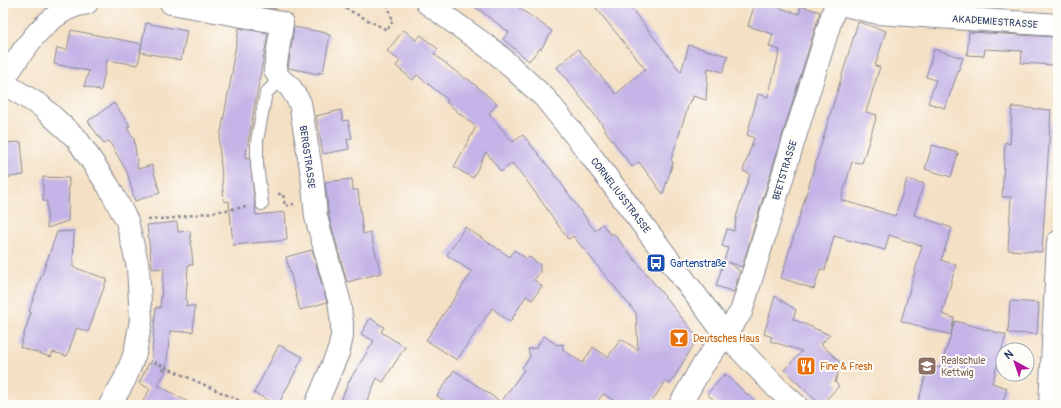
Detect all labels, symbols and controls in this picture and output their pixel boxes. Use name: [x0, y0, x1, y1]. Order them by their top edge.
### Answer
street label: AKADEMIESTRASSE: [951, 13, 1038, 31]
street label: BERGSTRASSE: [297, 125, 317, 190]
street label: BEETSTRASSE: [770, 139, 800, 202]
street label: CORNELIUSSTRASSE: [588, 156, 652, 236]
bus stop icon: Gartenstraße: [645, 252, 667, 274]
place label: Gartenstraße: [670, 258, 726, 270]
bar icon: Deutsches Haus: [668, 327, 690, 349]
place label: Deutsches Haus: [693, 333, 760, 345]
north arrow: [995, 342, 1035, 382]
text: N: [1002, 347, 1016, 362]
restaurant icon: Fine & Fresh: [795, 355, 817, 377]
school or university icon: Realschule Kettwig: [916, 355, 938, 377]
place label: Realschule Kettwig: [941, 355, 985, 379]
place label: Fine & Fresh: [820, 361, 873, 373]

